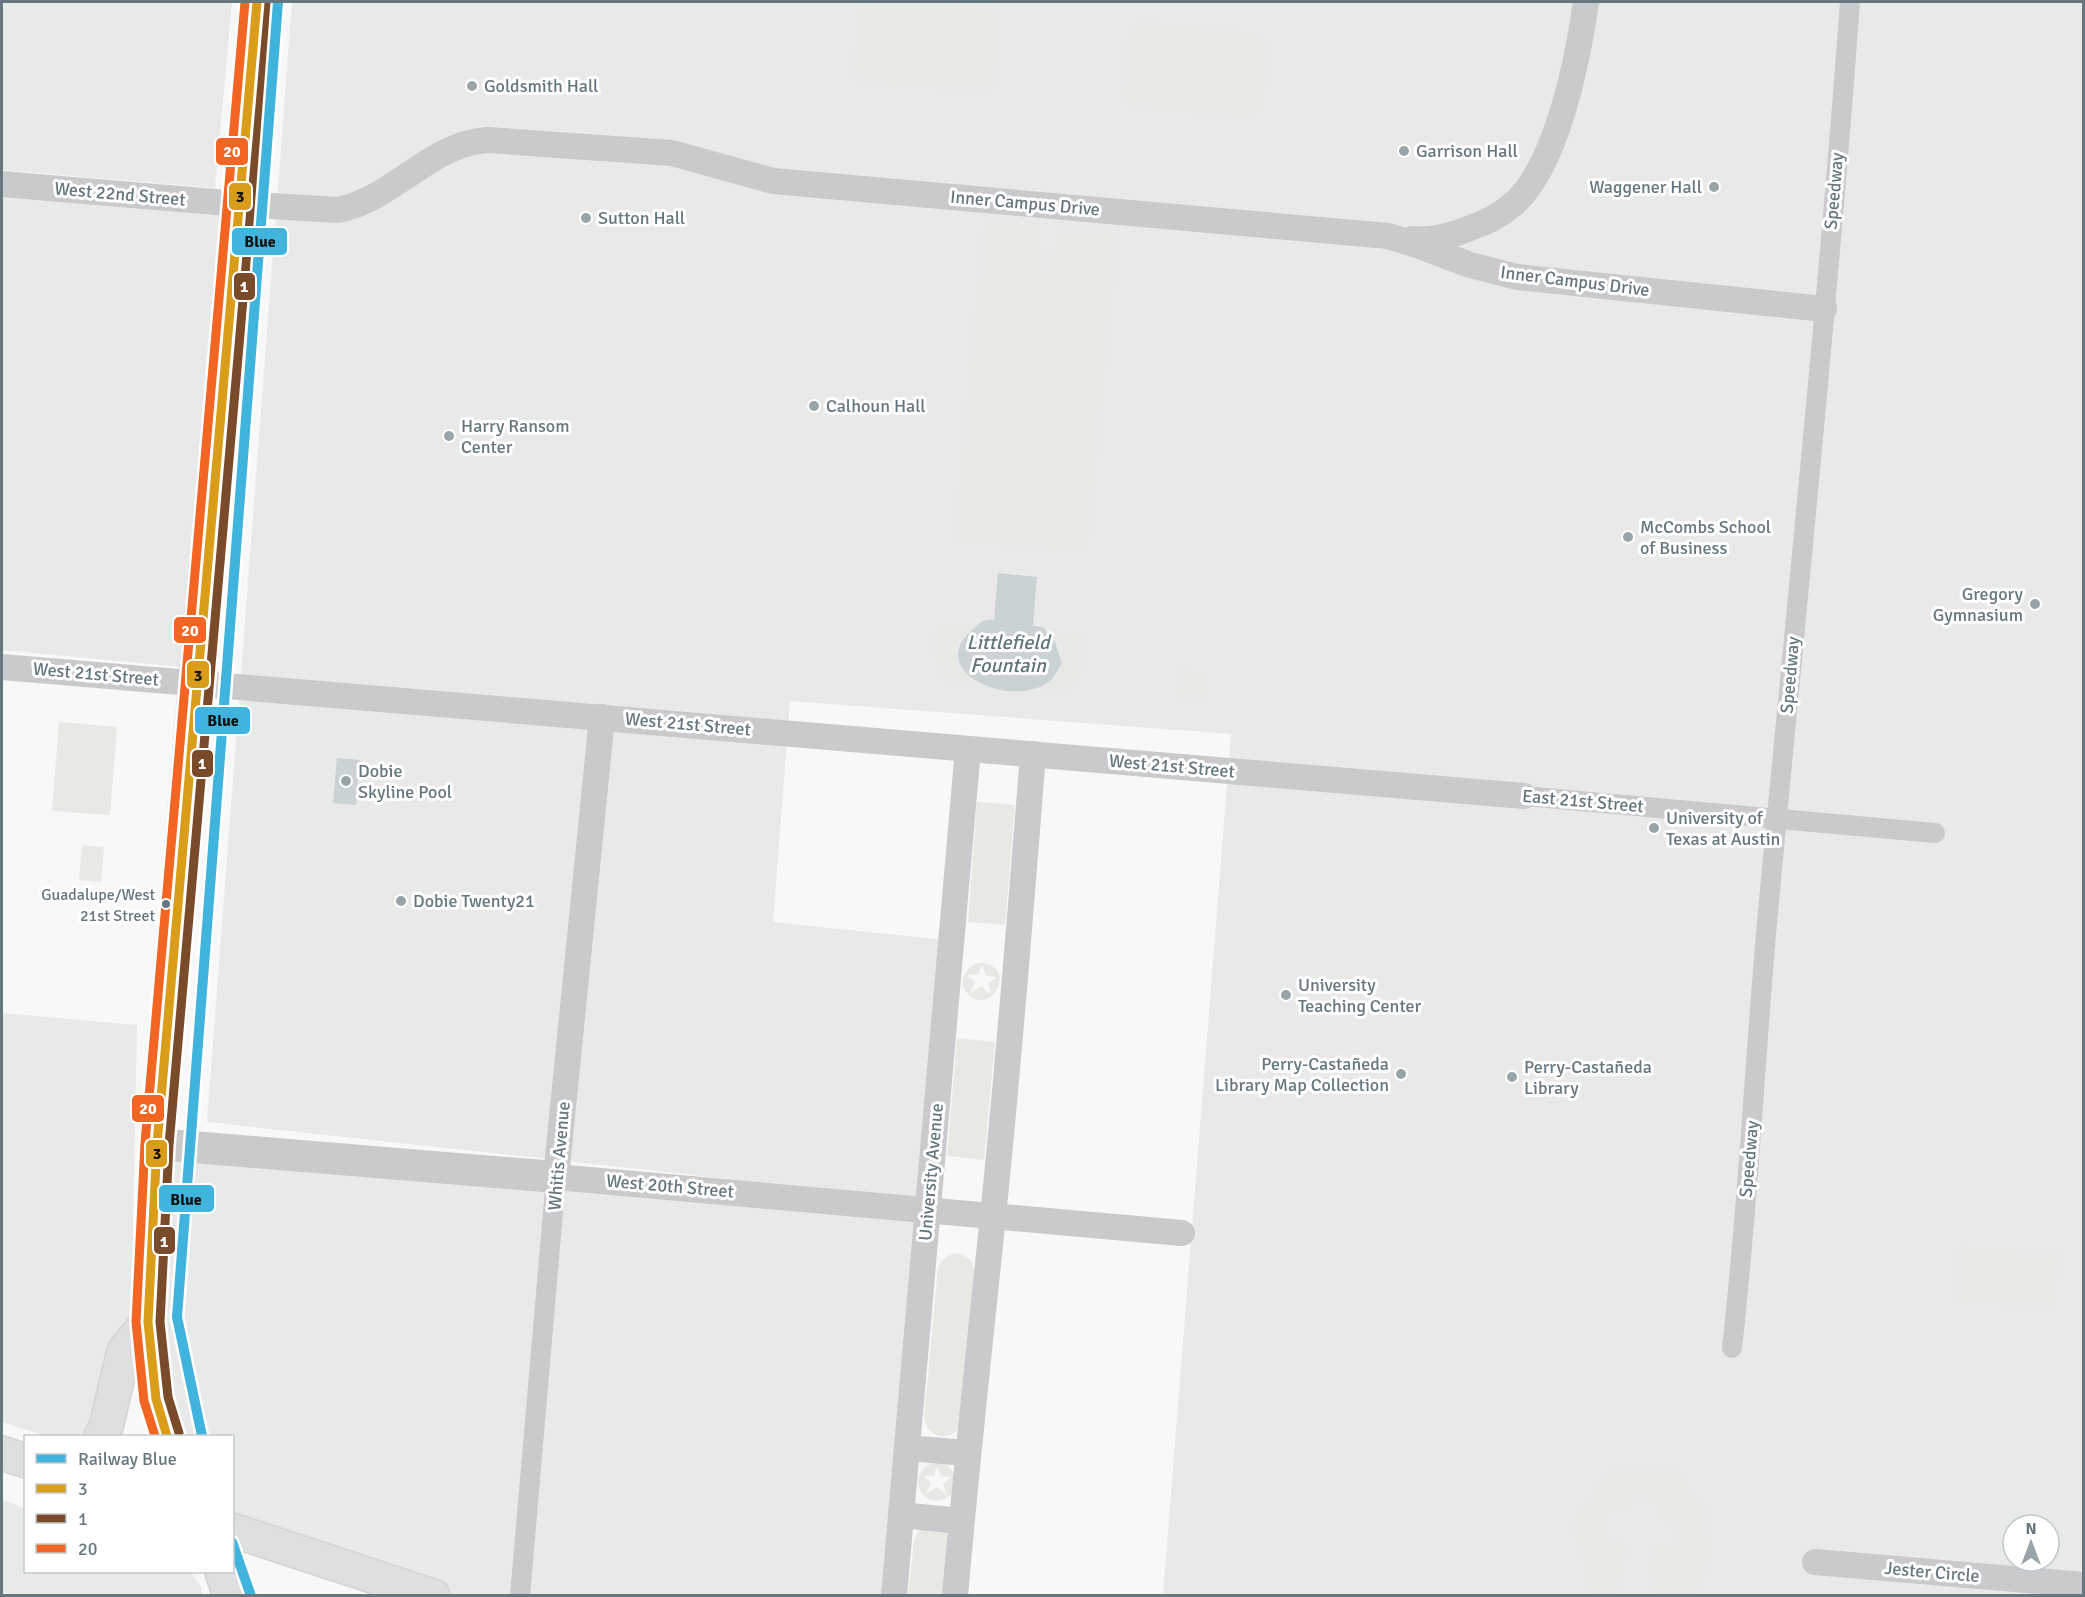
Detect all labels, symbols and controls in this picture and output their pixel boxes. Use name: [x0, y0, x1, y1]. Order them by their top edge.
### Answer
place label: Goldsmith Hall: [484, 75, 598, 97]
marker: Goldsmith Hall: [465, 79, 479, 93]
line badge: 20: [215, 137, 249, 166]
place label: Garrison Hall: [1416, 140, 1518, 162]
text: 20: [223, 142, 241, 162]
marker: Garrison Hall: [1397, 144, 1411, 158]
street label: Speedway: [1820, 151, 1848, 230]
place label: Waggener Hall: [1589, 176, 1702, 198]
street label: West 22nd Street: [54, 177, 186, 211]
marker: Waggener Hall: [1707, 180, 1721, 194]
line badge: 3: [228, 182, 252, 211]
street label: Inner Campus Drive: [949, 185, 1101, 221]
text: 3: [236, 187, 244, 207]
place label: Sutton Hall: [598, 207, 685, 229]
marker: Sutton Hall: [579, 211, 593, 225]
line badge: Blue: [231, 227, 288, 256]
text: Blue: [244, 232, 276, 252]
street label: Inner Campus Drive: [1499, 261, 1651, 301]
line badge: 1: [233, 272, 256, 301]
text: 1: [240, 277, 249, 297]
place label: Calhoun Hall: [826, 395, 926, 417]
marker: Calhoun Hall: [807, 399, 821, 413]
place label: Harry Ransom Center: [461, 415, 570, 458]
marker: Harry Ransom Center: [442, 429, 456, 443]
place label: McCombs School of Business: [1640, 516, 1771, 559]
marker: McCombs School of Business: [1621, 530, 1635, 544]
place label: Gregory Gymnasium: [1933, 583, 2024, 626]
marker: Gregory Gymnasium: [2028, 597, 2042, 611]
line badge: 20: [173, 616, 207, 644]
text: 20: [181, 621, 199, 641]
water label: Littlefield Fountain: [966, 630, 1052, 678]
street label: Speedway: [1776, 635, 1804, 714]
street label: West 21st Street: [32, 658, 160, 690]
line badge: 3: [186, 660, 210, 689]
text: 3: [194, 666, 202, 686]
line badge: Blue: [194, 706, 251, 735]
street label: West 21st Street: [624, 708, 752, 740]
text: Blue: [207, 711, 239, 731]
line badge: 1: [191, 749, 214, 778]
street label: West 21st Street: [1108, 750, 1236, 782]
text: 1: [198, 754, 207, 774]
place label: Dobie Skyline Pool: [358, 760, 452, 803]
marker: Dobie Skyline Pool: [339, 774, 353, 788]
street label: East 21st Street: [1521, 785, 1645, 817]
place label: University of Texas at Austin: [1666, 807, 1780, 850]
marker: University of Texas at Austin: [1647, 821, 1661, 835]
place label: Guadalupe/West 21st Street: [41, 885, 155, 926]
place label: Dobie Twenty21: [413, 890, 535, 912]
marker: Dobie Twenty21: [394, 894, 408, 908]
marker: Guadalupe/West 21st Street: [160, 898, 172, 910]
place label: University Teaching Center: [1298, 974, 1422, 1017]
marker: University Teaching Center: [1279, 988, 1293, 1002]
place label: Perry-Castañeda Library Map Collection: [1215, 1053, 1389, 1096]
place label: Perry-Castañeda Library: [1524, 1056, 1652, 1099]
marker: Perry-Castañeda Library Map Collection: [1394, 1067, 1408, 1081]
marker: Perry-Castañeda Library: [1505, 1070, 1519, 1084]
line badge: 20: [131, 1094, 165, 1123]
text: 20: [139, 1099, 157, 1119]
street label: Whitis Avenue: [543, 1101, 575, 1211]
street label: University Avenue: [914, 1102, 948, 1242]
street label: Speedway: [1735, 1119, 1763, 1198]
line badge: 3: [145, 1139, 168, 1168]
text: 3: [153, 1144, 161, 1164]
street label: West 20th Street: [605, 1169, 735, 1203]
line badge: Blue: [158, 1184, 215, 1213]
text: Blue: [170, 1190, 202, 1210]
line badge: 1: [153, 1226, 176, 1255]
text: 1: [160, 1232, 169, 1252]
legend: [24, 1435, 234, 1573]
text: Railway Blue: [78, 1448, 177, 1470]
text: 3: [78, 1478, 88, 1500]
text: 1: [78, 1508, 88, 1530]
north arrow: [2001, 1513, 2061, 1573]
text: N: [2025, 1519, 2037, 1539]
text: 20: [78, 1538, 97, 1560]
street label: Jester Circle: [1884, 1557, 1980, 1587]

